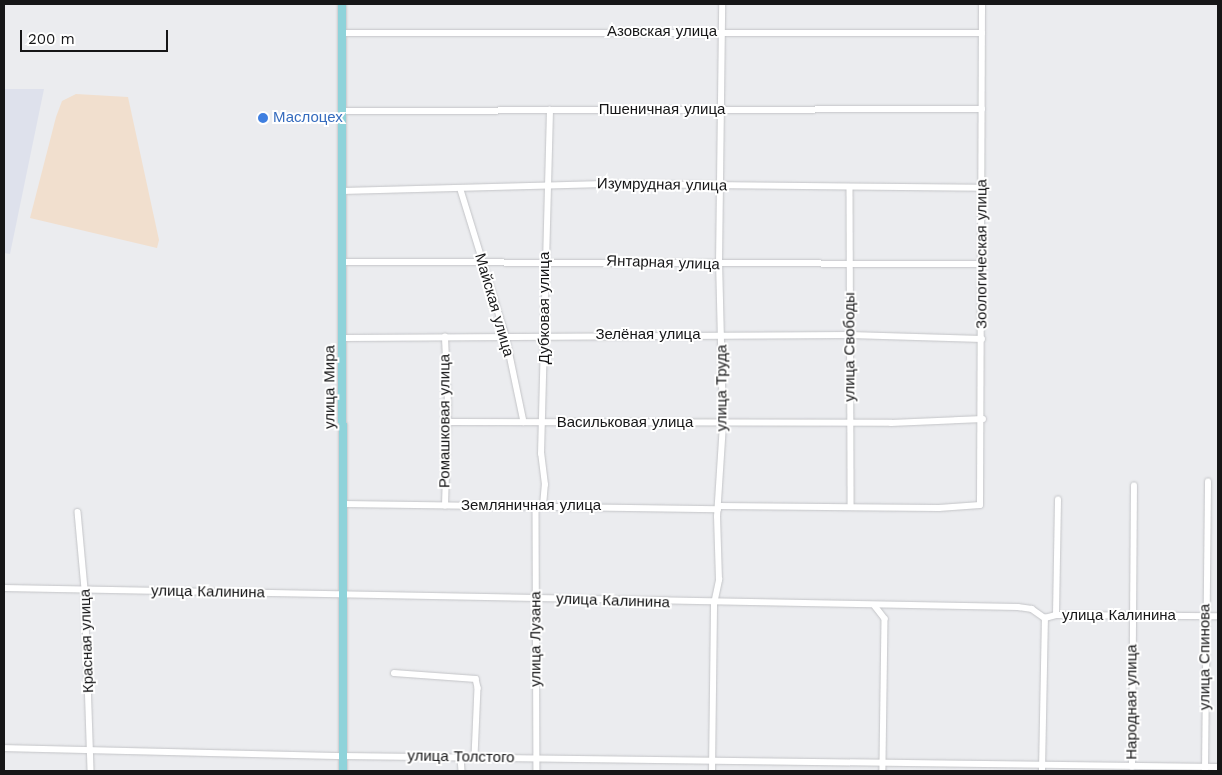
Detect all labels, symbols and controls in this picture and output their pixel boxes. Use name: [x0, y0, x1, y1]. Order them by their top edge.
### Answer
scale bar: [22, 20, 170, 52]
street label: Азовская улица: [607, 23, 717, 41]
text: 200 m: [28, 30, 75, 48]
street label: Пшеничная улица: [599, 101, 725, 119]
place label: Маслоцех: [273, 109, 343, 127]
marker: Маслоцех: [257, 112, 269, 124]
street label: Изумрудная улица: [597, 175, 727, 195]
street label: Зоологическая улица: [973, 179, 991, 329]
street label: Майская улица: [471, 251, 517, 359]
street label: Дубковая улица: [536, 252, 554, 364]
street label: Янтарная улица: [606, 252, 720, 274]
street label: улица Свободы: [841, 292, 859, 402]
street label: Зелёная улица: [595, 326, 701, 344]
street label: улица Мира: [321, 345, 339, 429]
street label: улица Труда: [713, 345, 731, 431]
street label: Ромашковая улица: [436, 354, 454, 488]
street label: Васильковая улица: [557, 414, 693, 432]
street label: Земляничная улица: [461, 497, 601, 515]
street label: улица Калинина: [151, 582, 265, 602]
street label: Красная улица: [76, 589, 98, 693]
street label: улица Калинина: [556, 590, 670, 612]
street label: улица Лузана: [527, 591, 545, 687]
street label: улица Спинова: [1196, 604, 1214, 710]
street label: улица Калинина: [1062, 607, 1176, 625]
street label: Народная улица: [1123, 644, 1141, 760]
street label: улица Толстого: [407, 747, 515, 767]

